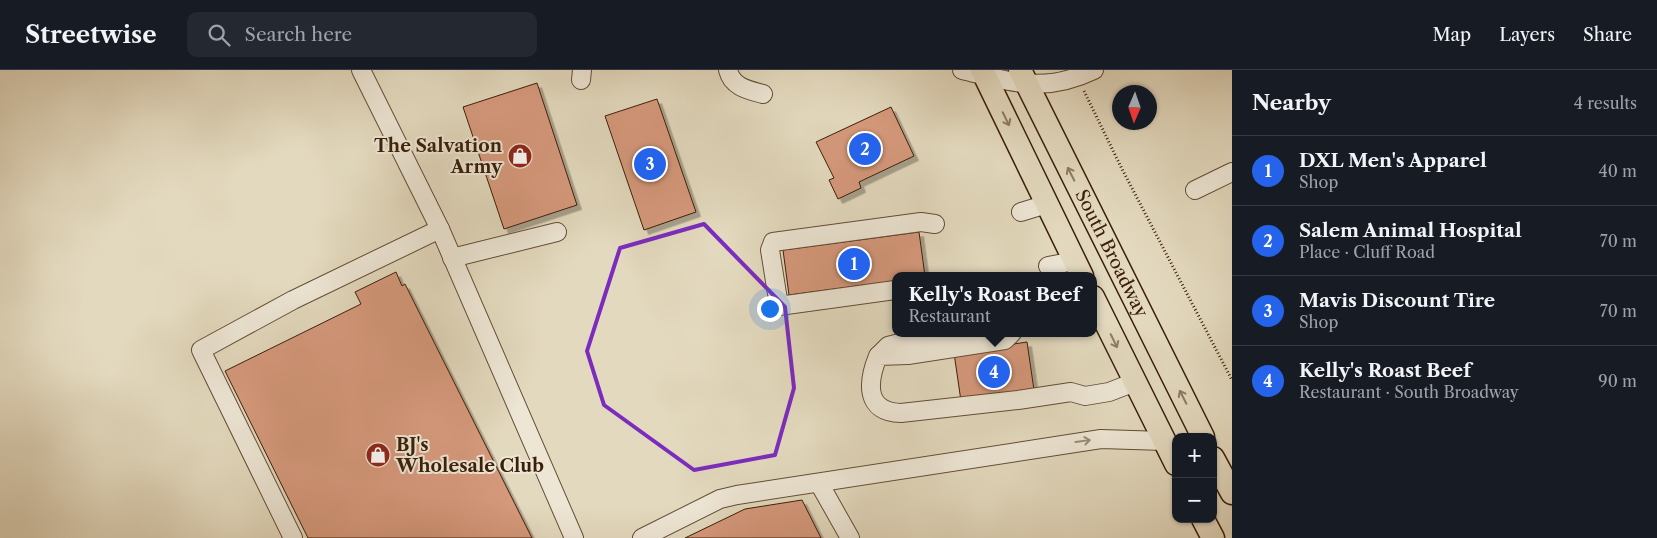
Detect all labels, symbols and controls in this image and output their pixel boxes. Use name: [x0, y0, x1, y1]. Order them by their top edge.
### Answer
search box: [187, 12, 537, 57]
text: Streetwise: [25, 20, 157, 49]
icon: search: [205, 21, 233, 49]
text: Search here: [245, 23, 352, 46]
text: Map: [1433, 24, 1471, 46]
text: Layers: [1499, 24, 1555, 46]
text: Share: [1583, 24, 1632, 46]
north arrow: [1112, 85, 1157, 130]
text: Nearby: [1252, 90, 1331, 115]
text: 4 results: [1574, 93, 1637, 113]
one-way arrow: [1002, 111, 1011, 126]
pin: 2: [849, 130, 881, 168]
place label: The Salvation Army: [374, 135, 503, 178]
shop icon: The Salvation Army: [507, 143, 533, 169]
pin: 3: [634, 145, 666, 183]
text: DXL Men's Apparel: [1299, 149, 1487, 172]
text: 1: [1264, 161, 1272, 181]
text: 40 m: [1598, 161, 1637, 181]
one-way arrow: [1066, 166, 1076, 181]
text: Shop: [1299, 172, 1338, 192]
street label: South Broadway: [1070, 186, 1153, 322]
text: Salem Animal Hospital: [1299, 219, 1522, 242]
text: 2: [1263, 231, 1273, 251]
text: 70 m: [1600, 231, 1637, 251]
text: Place · Cluff Road: [1299, 242, 1435, 262]
pin: 1: [838, 245, 870, 283]
popup: [892, 272, 1097, 337]
text: Kelly's Roast Beef: [908, 283, 1081, 306]
text: Mavis Discount Tire: [1299, 289, 1495, 312]
your location: [757, 296, 783, 322]
text: 3: [1263, 301, 1273, 321]
text: 70 m: [1600, 301, 1637, 321]
text: Restaurant: [908, 306, 991, 326]
text: Shop: [1299, 312, 1338, 332]
one-way arrow: [1110, 333, 1120, 348]
pin: 4: [978, 353, 1010, 391]
text: Kelly's Roast Beef: [1299, 359, 1471, 382]
text: 4: [1263, 371, 1273, 391]
text: 90 m: [1598, 371, 1637, 391]
text: Restaurant · South Broadway: [1299, 382, 1519, 402]
one-way arrow: [1178, 390, 1188, 405]
map controls: [1172, 433, 1217, 523]
button: +: [1172, 433, 1217, 478]
place label: BJ's Wholesale Club: [395, 434, 544, 477]
one-way arrow: [1075, 436, 1091, 446]
shop icon: BJ's Wholesale Club: [365, 442, 391, 468]
button: −: [1172, 478, 1217, 523]

